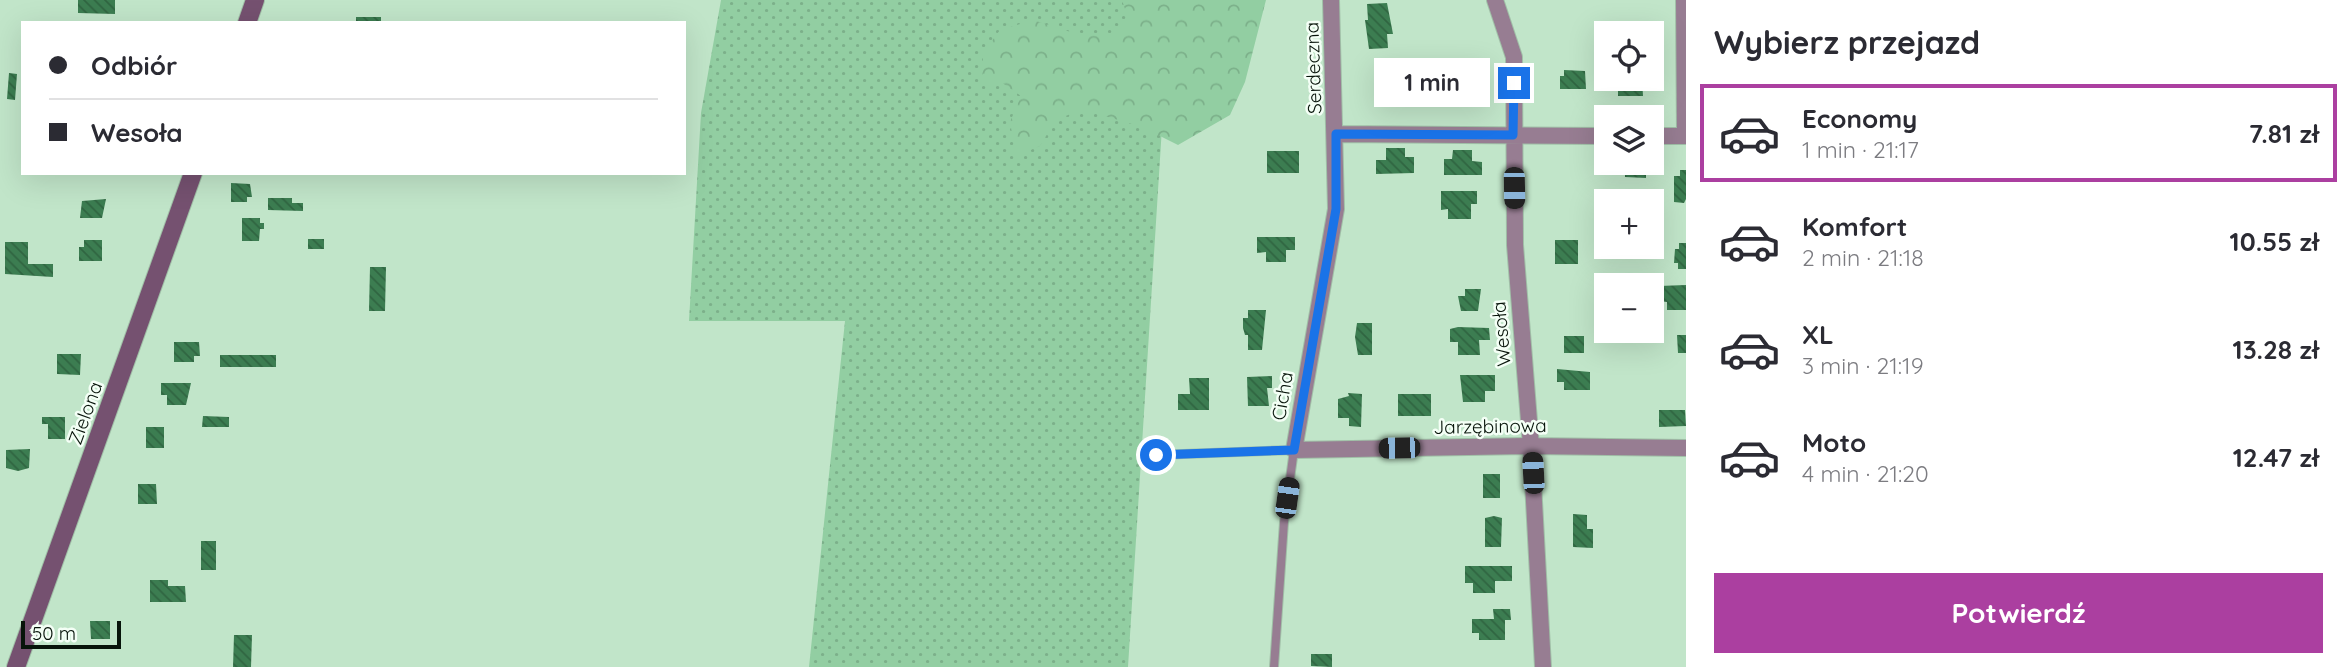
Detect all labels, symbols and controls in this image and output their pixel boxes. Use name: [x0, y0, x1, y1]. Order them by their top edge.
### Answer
map controls: [1594, 21, 1664, 343]
button: locate: [1594, 21, 1664, 91]
street label: Serdeczna: [1299, 22, 1327, 114]
text: Wybierz przejazd: [1714, 22, 1980, 62]
text: Odbiór: [91, 49, 177, 82]
callout: 1 min: [1374, 58, 1490, 108]
route end: [1498, 67, 1530, 99]
text: 1 min: [1404, 68, 1460, 97]
icon: car: [1718, 102, 1781, 165]
text: Economy: [1802, 102, 1917, 135]
button: layers: [1594, 105, 1664, 175]
text: Wesoła: [91, 116, 183, 149]
text: 7.81 zł: [2249, 117, 2319, 150]
text: 1 min · 21:17: [1802, 135, 1919, 164]
car: [1504, 167, 1525, 209]
button: +: [1594, 189, 1664, 259]
icon: car: [1718, 210, 1781, 273]
text: Komfort: [1802, 210, 1907, 243]
text: 10.55 zł: [2230, 225, 2319, 258]
text: 2 min · 21:18: [1802, 243, 1924, 272]
button: −: [1594, 273, 1664, 343]
street label: Wesoła: [1486, 301, 1516, 367]
icon: car: [1718, 318, 1781, 381]
text: XL: [1802, 318, 1834, 351]
text: 13.28 zł: [2233, 333, 2319, 366]
text: 3 min · 21:19: [1802, 351, 1923, 380]
street label: Cicha: [1266, 370, 1298, 422]
street label: Zielona: [63, 378, 107, 448]
street label: Jarzębinowa: [1433, 413, 1547, 439]
icon: car: [1718, 426, 1781, 489]
text: Moto: [1802, 426, 1866, 459]
car: [1378, 437, 1421, 459]
route start: [1140, 439, 1172, 471]
text: 12.47 zł: [2233, 441, 2319, 474]
car: [1522, 451, 1545, 495]
text: 4 min · 21:20: [1802, 459, 1929, 488]
car: [1274, 476, 1301, 520]
button: Potwierdź: [1714, 573, 2323, 653]
scale bar: [21, 618, 121, 650]
text: 50 m: [32, 621, 76, 645]

